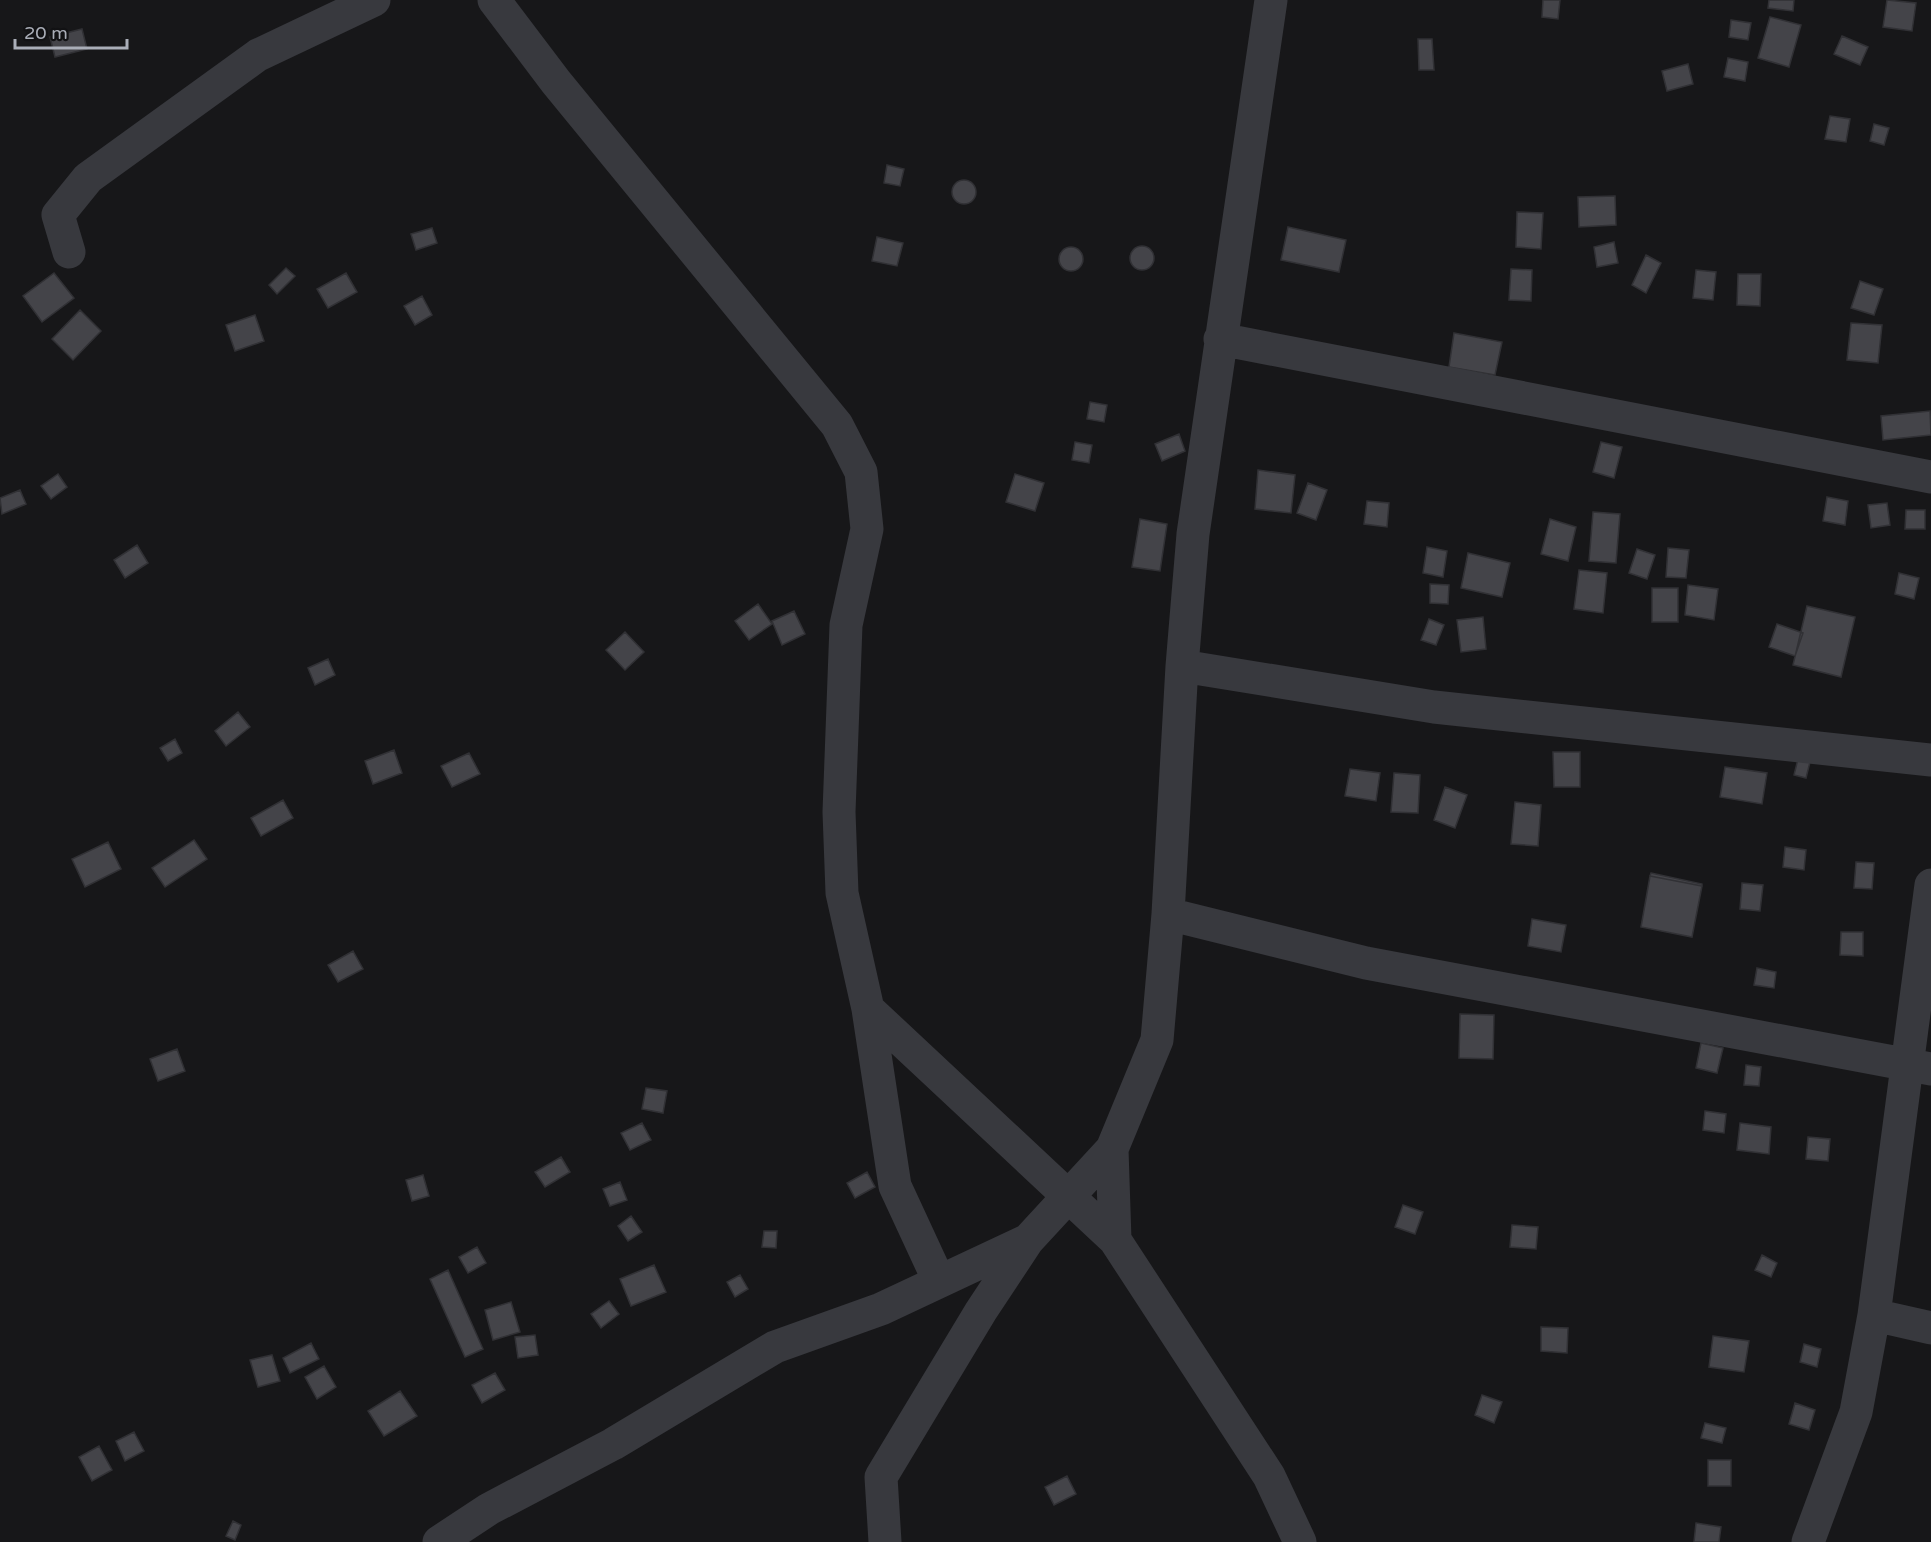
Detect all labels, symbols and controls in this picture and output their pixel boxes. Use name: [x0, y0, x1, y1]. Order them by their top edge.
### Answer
scale bar: [15, 12, 128, 50]
text: 20 m: [24, 22, 68, 44]

